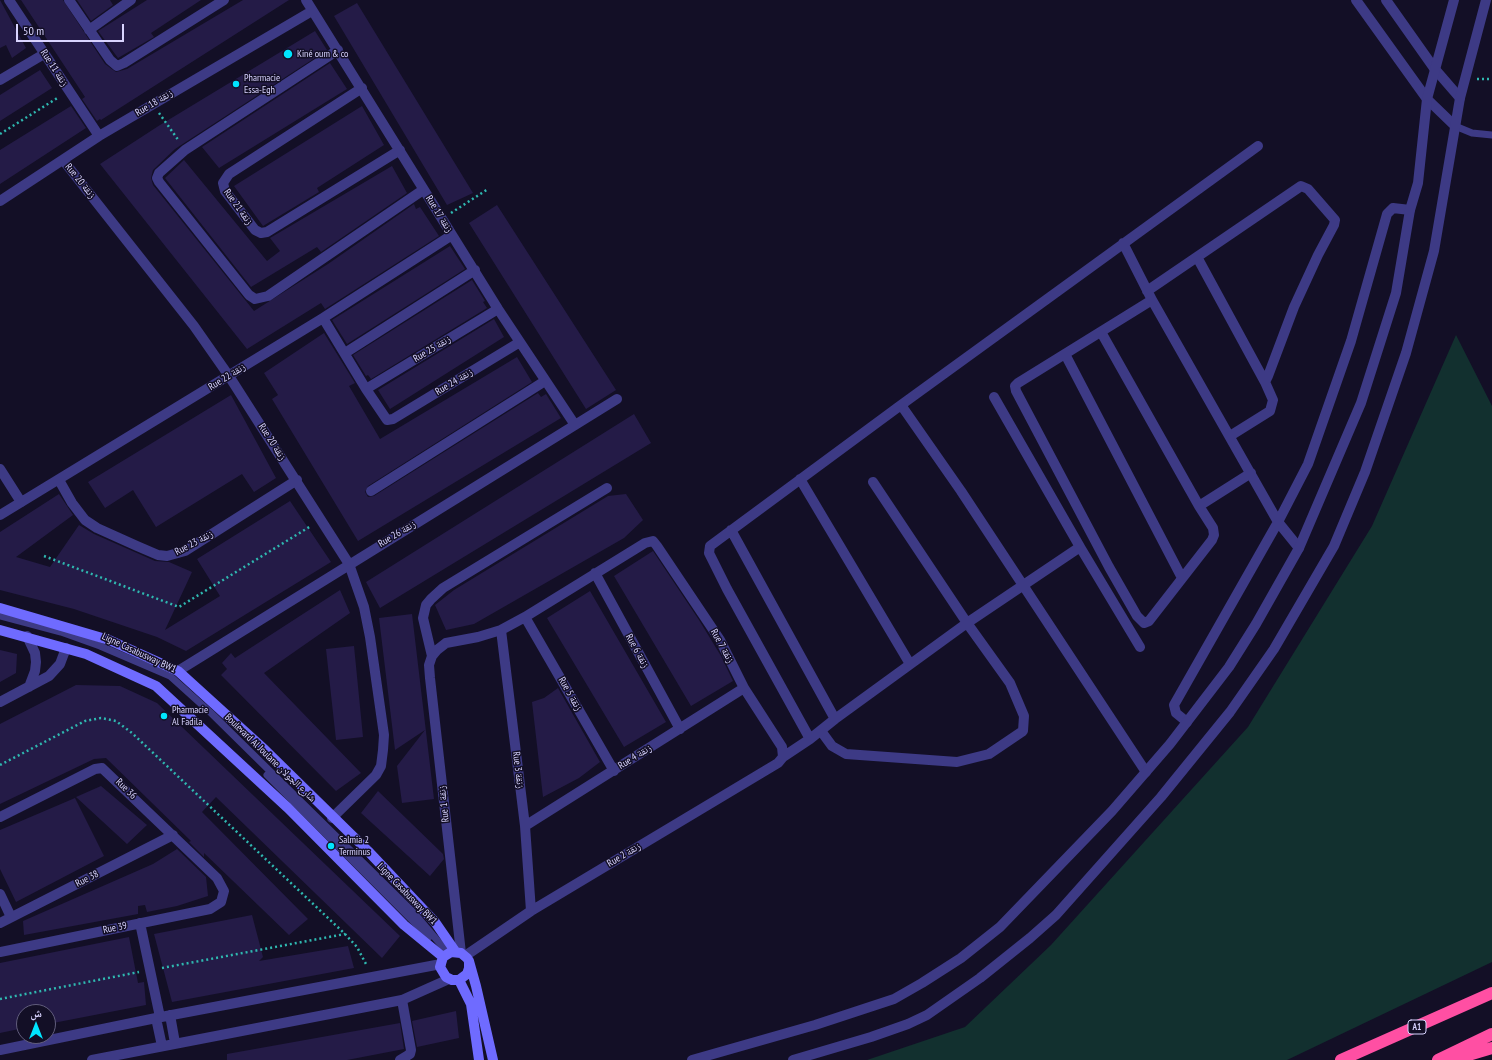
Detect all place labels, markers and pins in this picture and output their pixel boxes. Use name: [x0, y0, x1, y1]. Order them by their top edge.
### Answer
marker: Kiné oum & co: [282, 48, 294, 60]
place label: Kiné oum & co: [297, 48, 348, 60]
place label: Pharmacie Essa-Egh: [244, 72, 280, 96]
marker: Pharmacie Essa-Egh: [231, 79, 241, 89]
place label: Pharmacie Al Fadila: [172, 704, 208, 728]
marker: Pharmacie Al Fadila: [159, 711, 169, 721]
place label: Salmia 2 Terminus: [339, 834, 370, 858]
marker: Salmia 2 Terminus: [326, 841, 336, 851]

